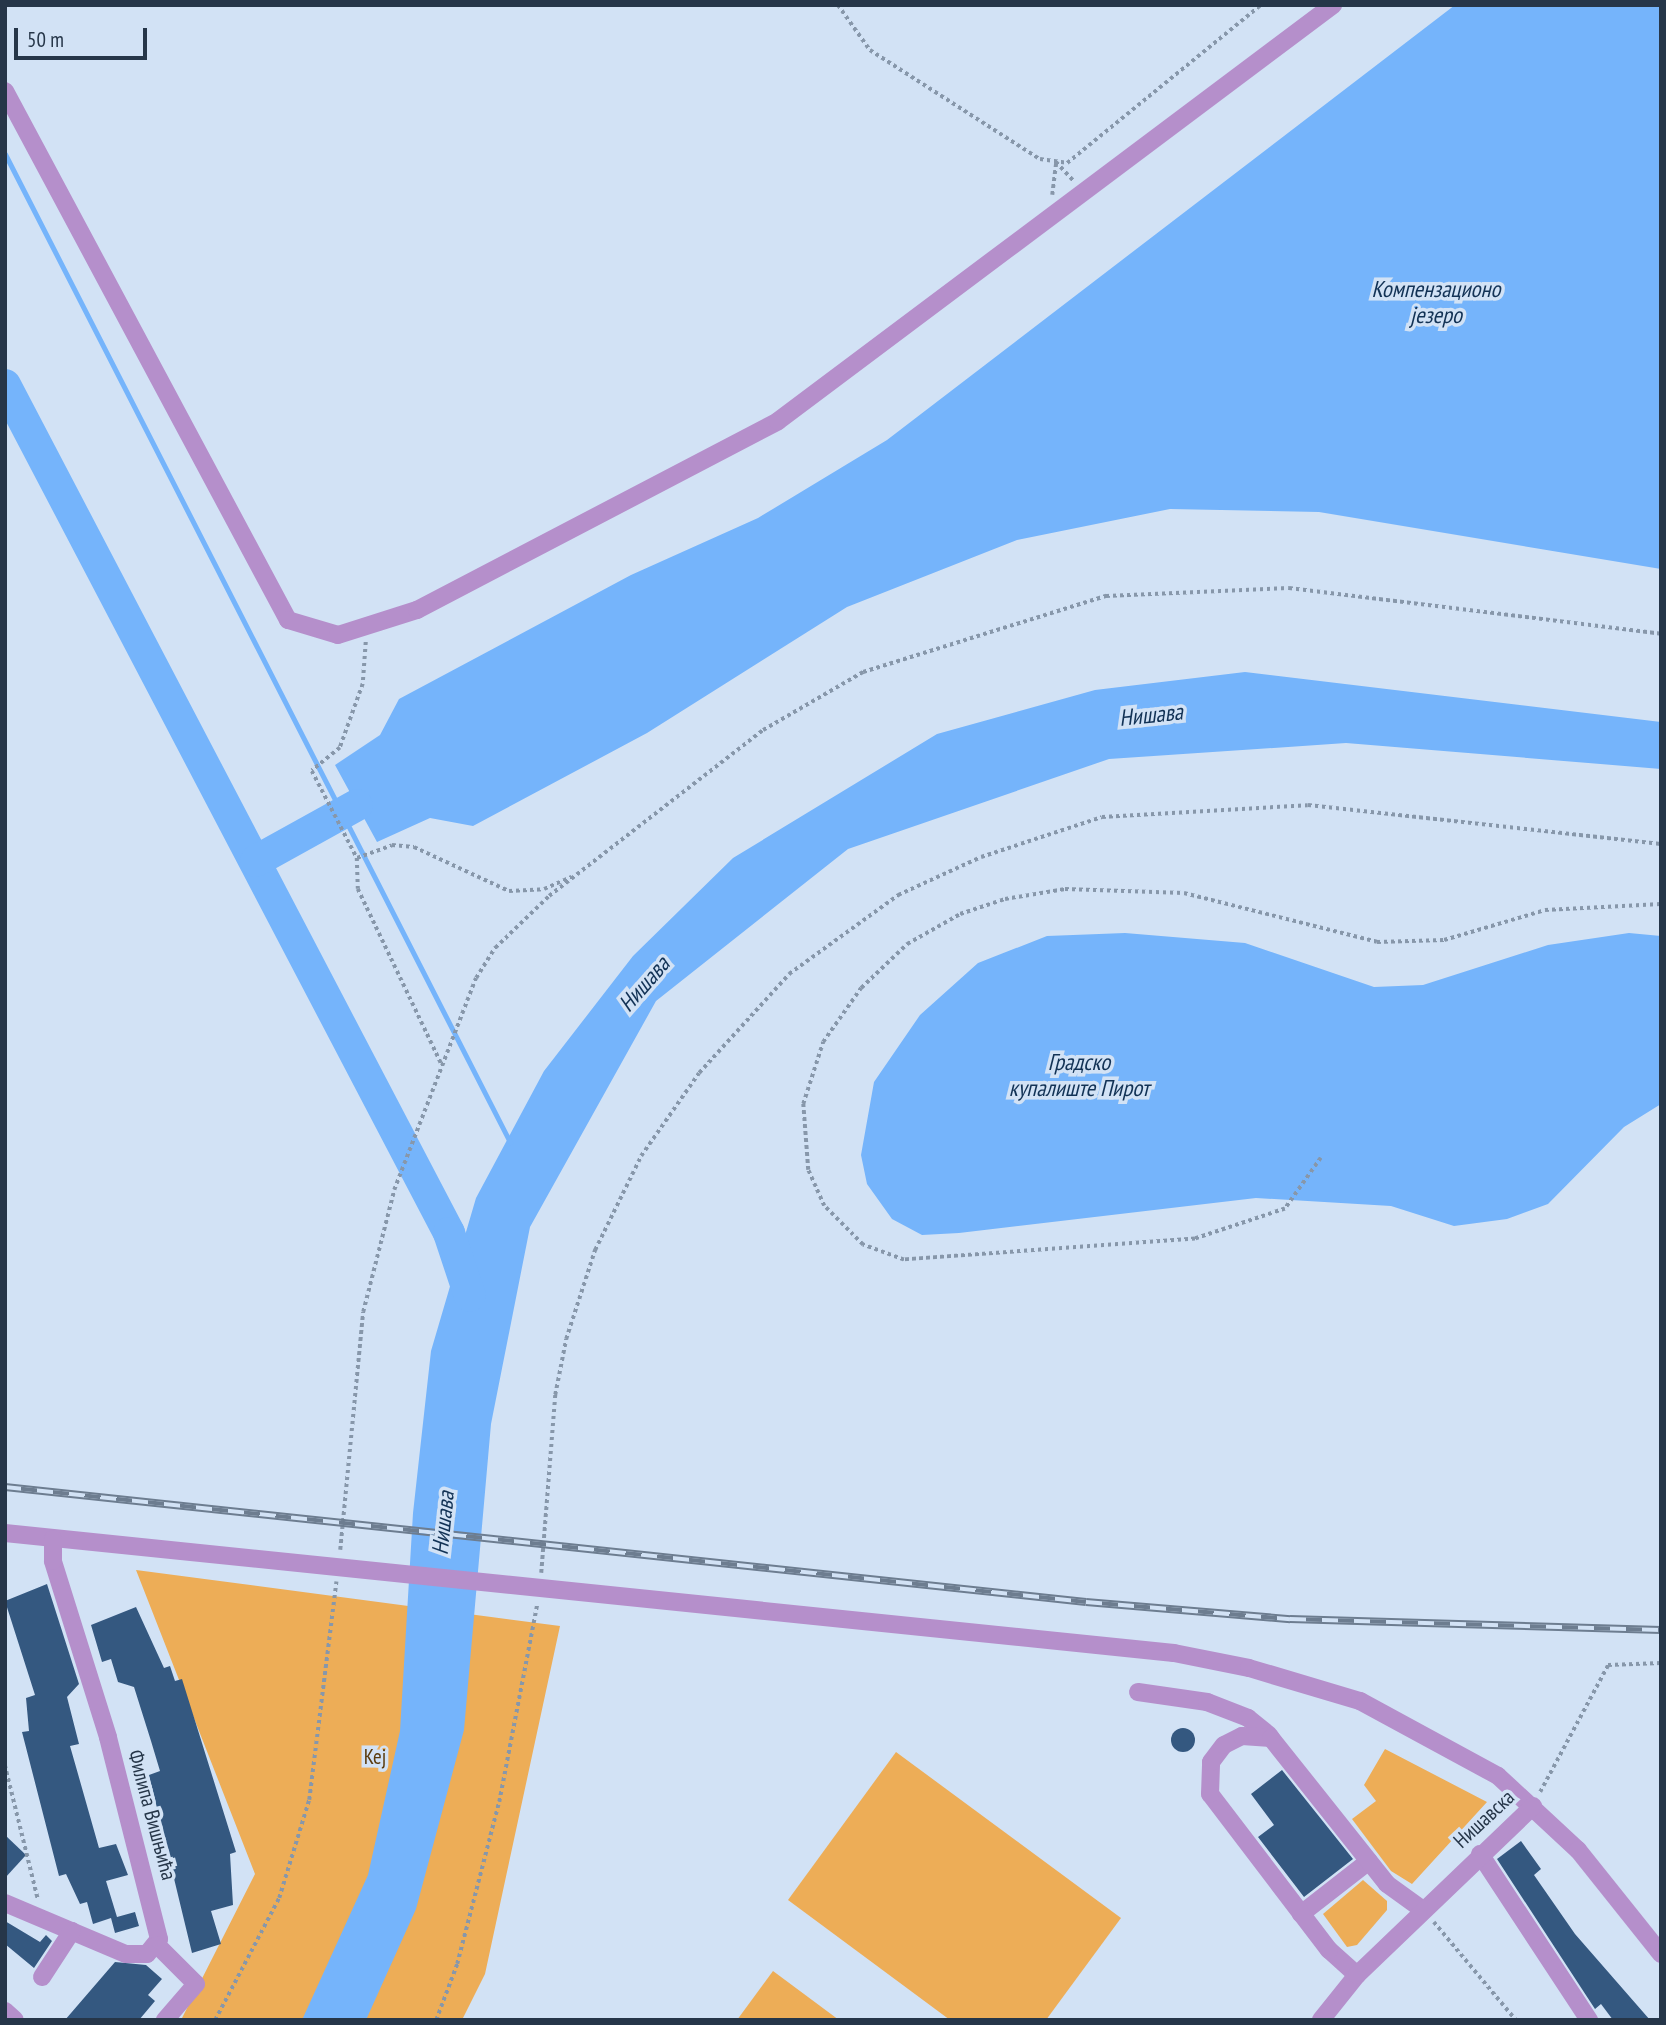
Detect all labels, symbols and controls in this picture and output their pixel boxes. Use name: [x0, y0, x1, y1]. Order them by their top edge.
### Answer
scale bar: [18, 14, 150, 58]
text: 50 m: [27, 26, 64, 53]
water label: Компензационо језеро: [1372, 275, 1500, 329]
water label: Нишава: [1118, 698, 1184, 732]
water label: Нишава: [613, 951, 675, 1017]
water label: Градско купалиште Пирот: [1009, 1048, 1149, 1102]
water label: Нишава: [426, 1490, 460, 1556]
park label: Кеј: [364, 1744, 386, 1770]
street label: Филипа Вишњића: [123, 1747, 181, 1883]
street label: Нишавска: [1448, 1785, 1520, 1853]

